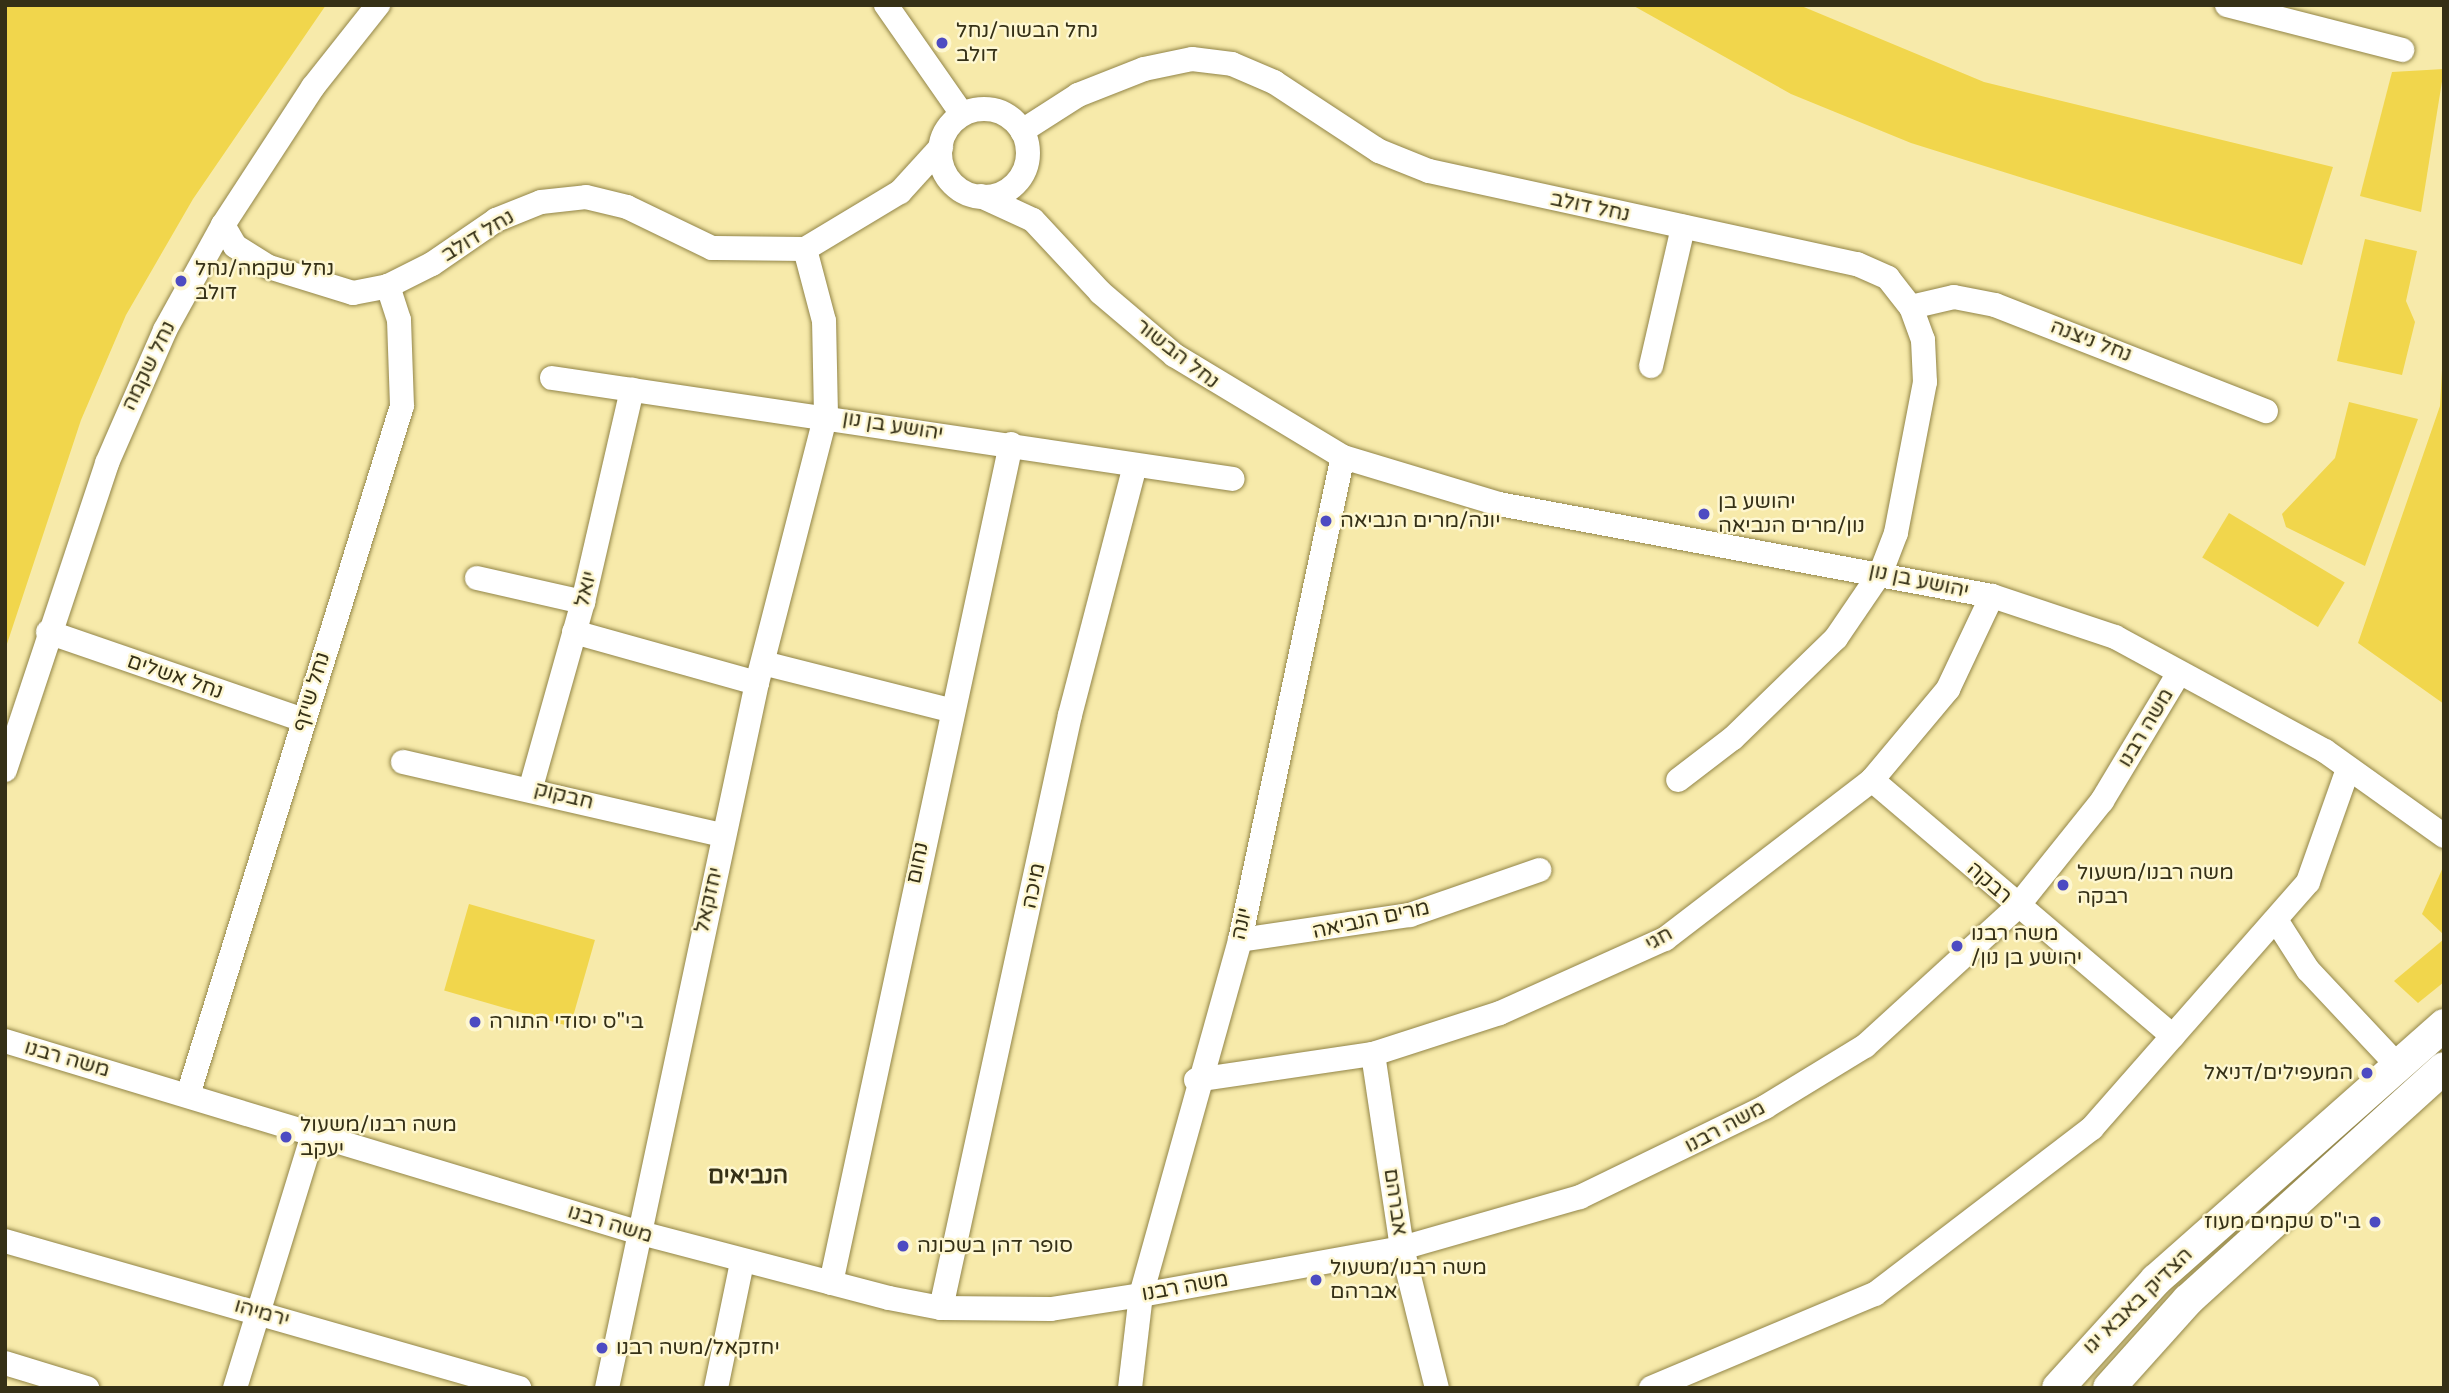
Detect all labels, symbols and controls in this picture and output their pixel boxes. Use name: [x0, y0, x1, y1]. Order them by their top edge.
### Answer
place label: נחל הבשור/נחל דולב: [956, 18, 1098, 68]
marker: נחל הבשור/נחל דולב: [934, 35, 950, 51]
street label: נחל דולב: [1548, 186, 1632, 228]
street label: נחל דולב: [437, 204, 519, 268]
place label: נחל שקמה/נחל דולב: [195, 256, 334, 306]
marker: נחל שקמה/נחל דולב: [173, 273, 189, 289]
street label: נחל הבשור: [1130, 313, 1224, 395]
street label: נחל ניצנה: [2047, 314, 2135, 368]
street label: נחל שקמה: [116, 317, 182, 415]
street label: יהושע בן נון: [841, 406, 945, 446]
place label: יהושע בן נון/מרים הנביאה: [1718, 489, 1865, 539]
marker: יהושע בן נון/מרים הנביאה: [1696, 506, 1712, 522]
place label: יונה/מרים הנביאה: [1340, 508, 1501, 534]
marker: יונה/מרים הנביאה: [1318, 513, 1334, 529]
street label: יהושע בן נון: [1867, 558, 1971, 604]
street label: יואל: [569, 568, 603, 610]
street label: נחל אשלים: [124, 649, 226, 705]
street label: נחל שיזף: [288, 649, 336, 735]
street label: משה רבנו: [2113, 684, 2179, 772]
street label: חבקוק: [532, 777, 596, 815]
street label: נחום: [901, 840, 935, 886]
street label: רבקה: [1961, 857, 2017, 909]
place label: משה רבנו/משעול רבקה: [2077, 860, 2234, 910]
street label: מיכה: [1017, 861, 1051, 911]
street label: יחזקאל: [689, 865, 729, 935]
marker: משה רבנו/משעול רבקה: [2055, 877, 2071, 893]
street label: מרים הנביאה: [1310, 895, 1432, 945]
street label: יונה: [1226, 905, 1258, 943]
street label: חגי: [1641, 921, 1677, 957]
place label: משה רבנו /יהושע בן נון: [1971, 921, 2082, 971]
marker: משה רבנו /יהושע בן נון: [1949, 938, 1965, 954]
place label: בי"ס יסודי התורה: [489, 1009, 644, 1035]
marker: בי"ס יסודי התורה: [467, 1014, 483, 1030]
street label: משה רבנו: [21, 1035, 113, 1083]
place label: המעפילים/דניאל: [2204, 1060, 2353, 1086]
marker: המעפילים/דניאל: [2359, 1065, 2375, 1081]
street label: משה רבנו: [1680, 1095, 1770, 1159]
place label: משה רבנו/משעול יעקב: [300, 1112, 457, 1162]
marker: משה רבנו/משעול יעקב: [278, 1129, 294, 1145]
district label: הנביאים: [708, 1162, 788, 1190]
street label: אברהם: [1378, 1167, 1412, 1237]
street label: משה רבנו: [564, 1199, 656, 1249]
place label: בי"ס שקמים מעוז: [2204, 1209, 2361, 1235]
marker: בי"ס שקמים מעוז: [2367, 1214, 2383, 1230]
place label: סופר דהן בשכונה: [917, 1233, 1073, 1259]
marker: סופר דהן בשכונה: [895, 1238, 911, 1254]
street label: הצדיק באבא יגו: [2078, 1242, 2198, 1360]
place label: משה רבנו/משעול אברהם: [1330, 1255, 1487, 1305]
street label: משה רבנו: [1140, 1267, 1230, 1307]
marker: משה רבנו/משעול אברהם: [1308, 1272, 1324, 1288]
street label: ירמיהו: [231, 1293, 293, 1333]
place label: יחזקאל/משה רבנו: [616, 1335, 780, 1361]
marker: יחזקאל/משה רבנו: [594, 1340, 610, 1356]

